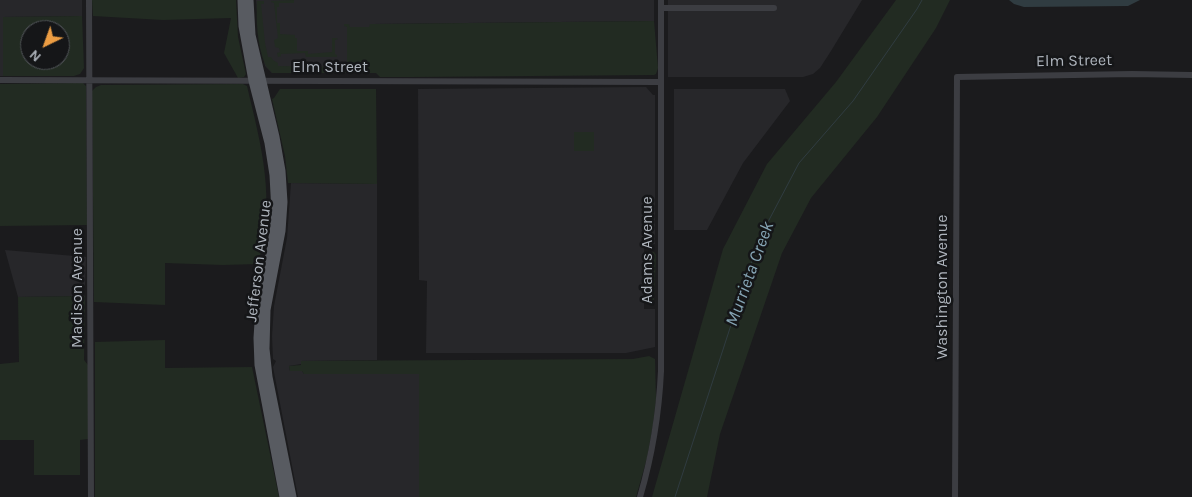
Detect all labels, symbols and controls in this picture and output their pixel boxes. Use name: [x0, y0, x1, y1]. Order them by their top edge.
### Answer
north arrow: [20, 20, 70, 70]
text: N: [26, 46, 45, 65]
street label: Elm Street: [1036, 51, 1112, 71]
street label: Elm Street: [292, 57, 368, 77]
street label: Adams Avenue: [637, 196, 657, 304]
street label: Jefferson Avenue: [242, 199, 276, 323]
street label: Washington Avenue: [932, 215, 952, 359]
water label: Murrieta Creek: [721, 219, 779, 329]
street label: Madison Avenue: [67, 228, 87, 348]

